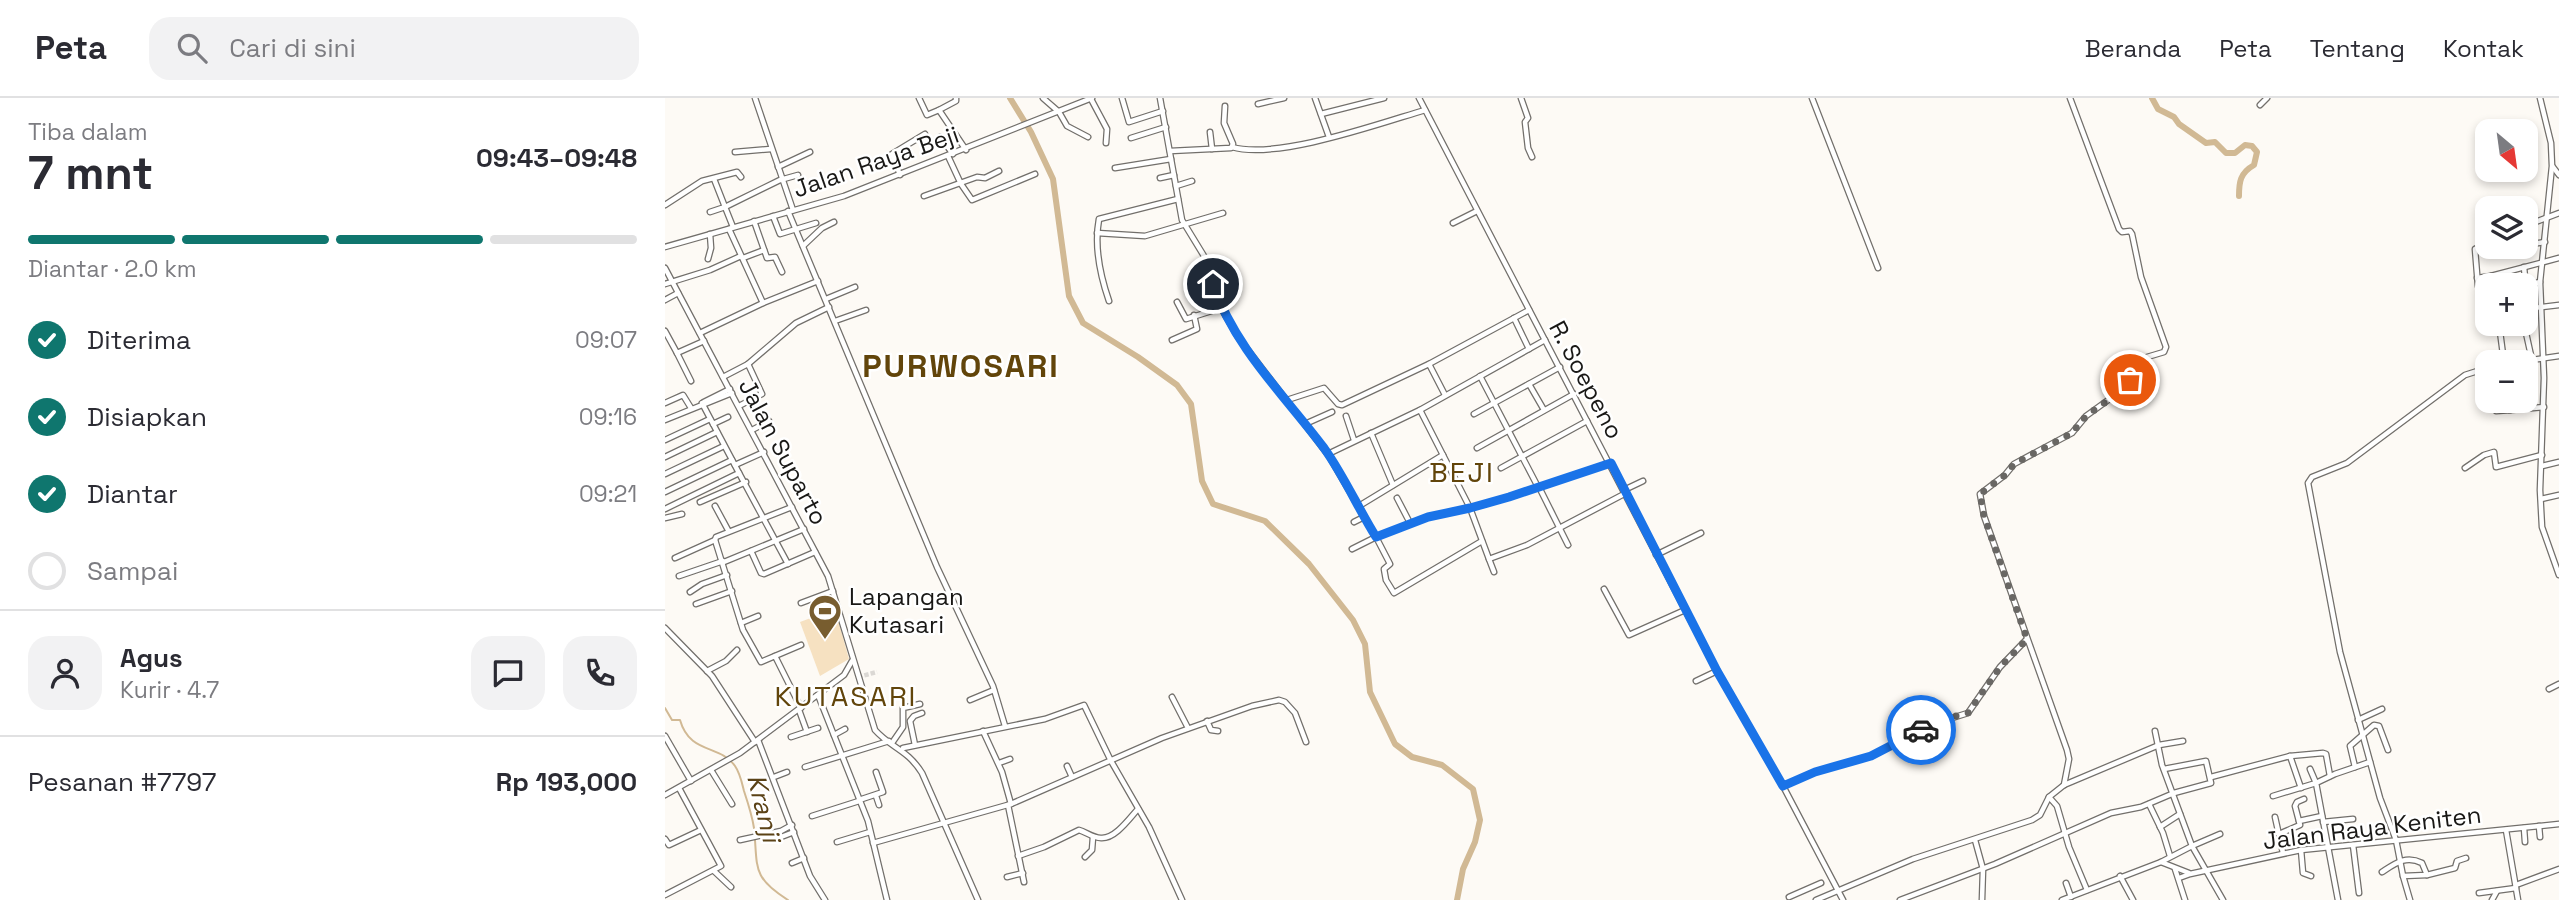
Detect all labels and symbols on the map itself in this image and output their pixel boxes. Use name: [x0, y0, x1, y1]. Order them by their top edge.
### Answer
street label: Jalan Raya Beji: [789, 119, 963, 204]
north arrow: [2475, 119, 2537, 182]
pin: [1183, 254, 1243, 314]
street label: R. Soepeno: [1542, 315, 1631, 444]
district label: PURWOSARI: [862, 346, 1060, 386]
pin: [2100, 350, 2160, 410]
street label: Jalan Suparto: [732, 373, 835, 530]
district label: BEJI: [1429, 454, 1495, 490]
place label: Lapangan Kutasari: [849, 581, 964, 640]
sports icon: Lapangan Kutasari: [806, 592, 844, 641]
district label: KUTASARI: [775, 678, 917, 714]
courier: [1886, 695, 1956, 765]
water label: Kranji: [739, 770, 789, 848]
street label: Jalan Raya Keniten: [2261, 799, 2483, 856]

